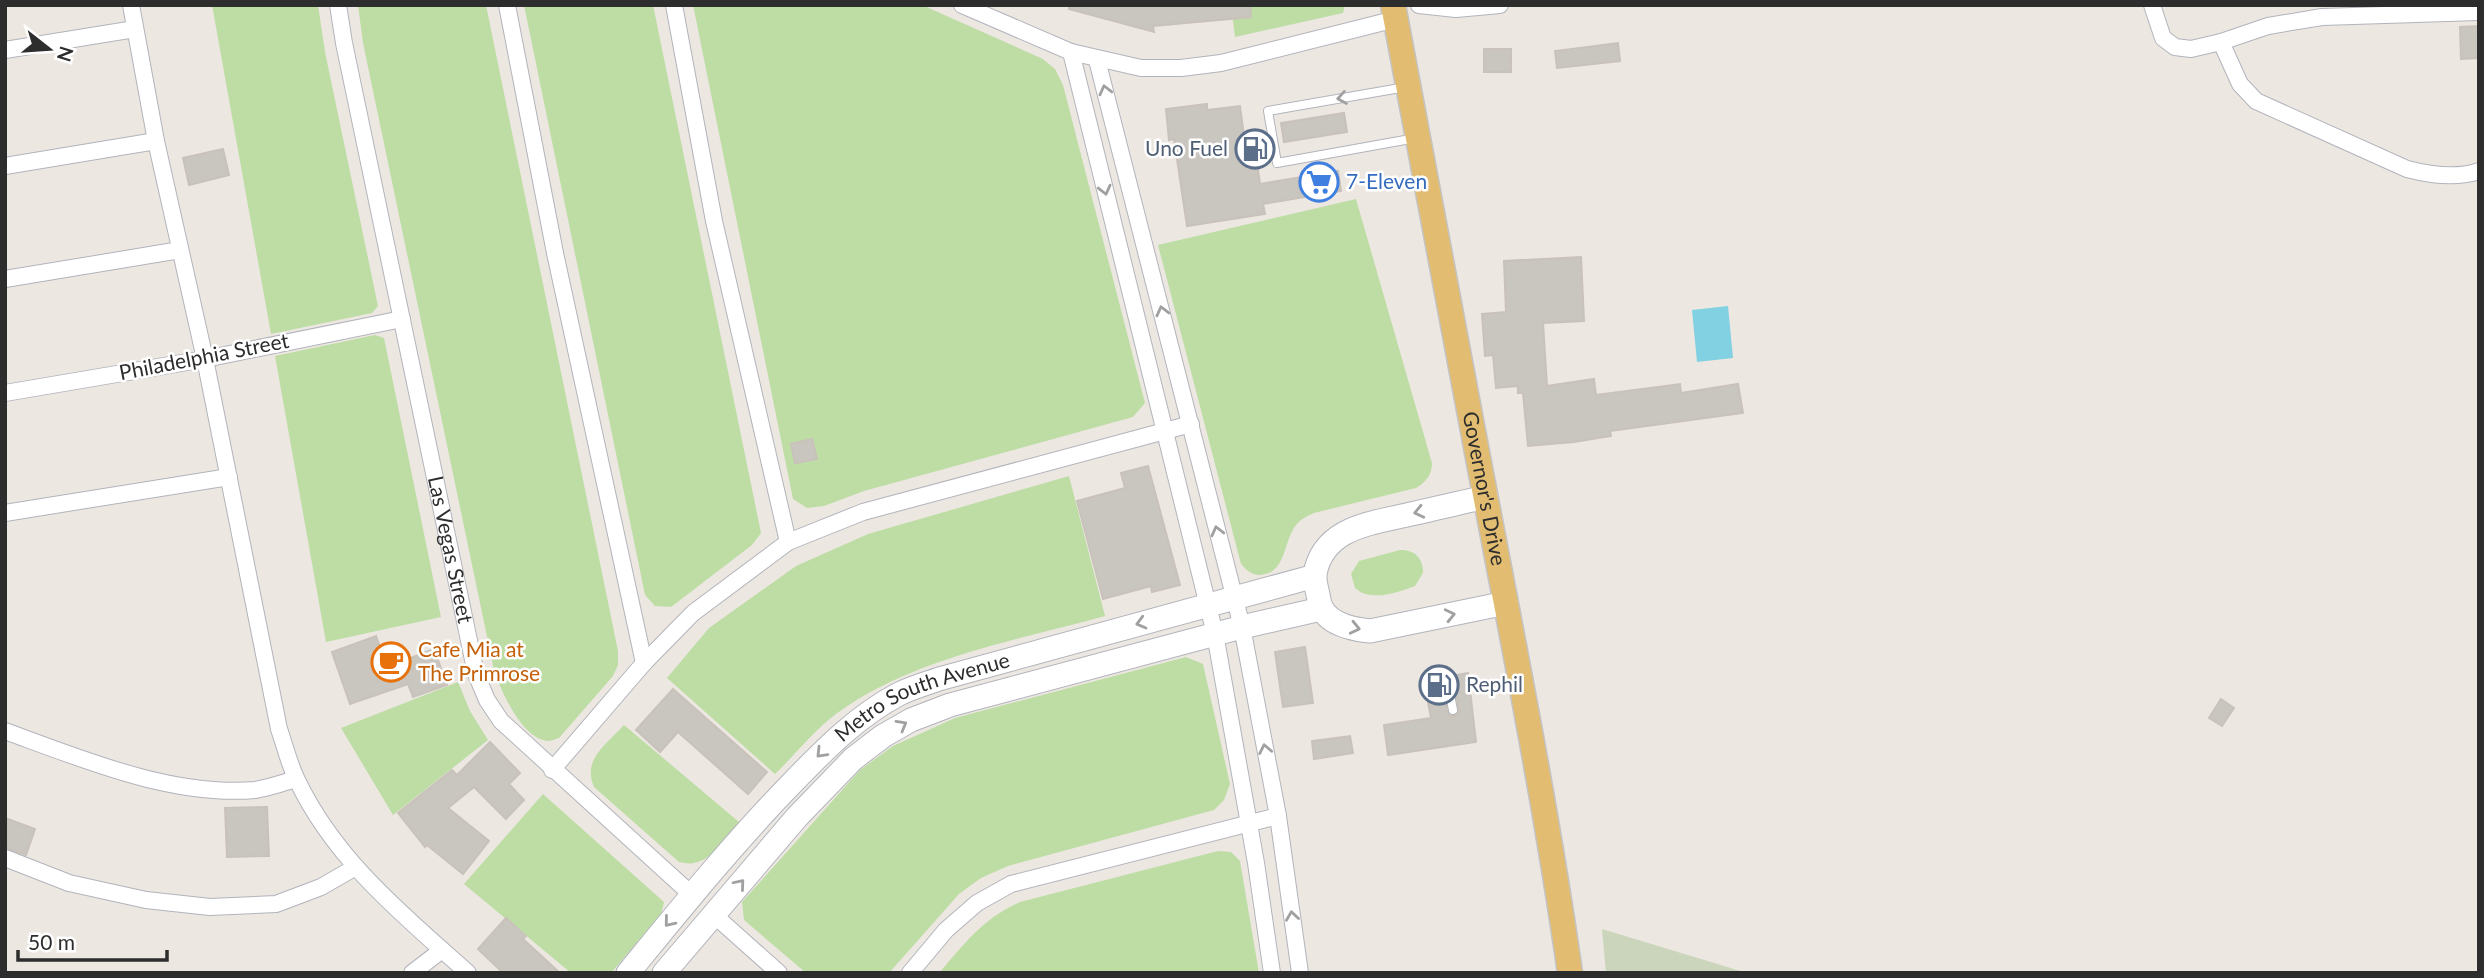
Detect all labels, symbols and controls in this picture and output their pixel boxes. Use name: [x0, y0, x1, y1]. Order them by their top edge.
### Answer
north arrow: [14, 14, 84, 84]
text: N: [53, 44, 79, 64]
one-way arrow: [1099, 85, 1113, 97]
one-way arrow: [1336, 90, 1348, 105]
fuel station icon: Uno Fuel: [1234, 128, 1276, 170]
place label: Uno Fuel: [1145, 135, 1228, 160]
supermarket icon: 7-Eleven: [1298, 161, 1340, 203]
place label: 7-Eleven: [1346, 168, 1427, 193]
one-way arrow: [1097, 183, 1111, 195]
one-way arrow: [1155, 305, 1170, 317]
street label: Philadelphia Street: [117, 327, 291, 384]
street label: Governor's Drive: [1459, 409, 1512, 567]
street label: Las Vegas Street: [424, 473, 479, 626]
one-way arrow: [1414, 504, 1426, 518]
one-way arrow: [1211, 525, 1225, 537]
one-way arrow: [1444, 609, 1456, 624]
one-way arrow: [1135, 615, 1147, 630]
one-way arrow: [1349, 620, 1361, 634]
place label: Cafe Mia at The Primrose: [418, 636, 540, 685]
cafe icon: Cafe Mia at The Primrose: [370, 641, 412, 683]
street label: Metro South Avenue: [829, 646, 1012, 746]
fuel station icon: Rephil: [1418, 664, 1460, 706]
place label: Rephil: [1466, 671, 1523, 696]
one-way arrow: [894, 720, 907, 733]
one-way arrow: [1258, 743, 1273, 755]
one-way arrow: [817, 745, 830, 758]
one-way arrow: [732, 879, 744, 892]
one-way arrow: [1285, 910, 1300, 921]
one-way arrow: [665, 915, 678, 927]
scale bar: [18, 918, 166, 962]
text: 50 m: [28, 929, 75, 954]

